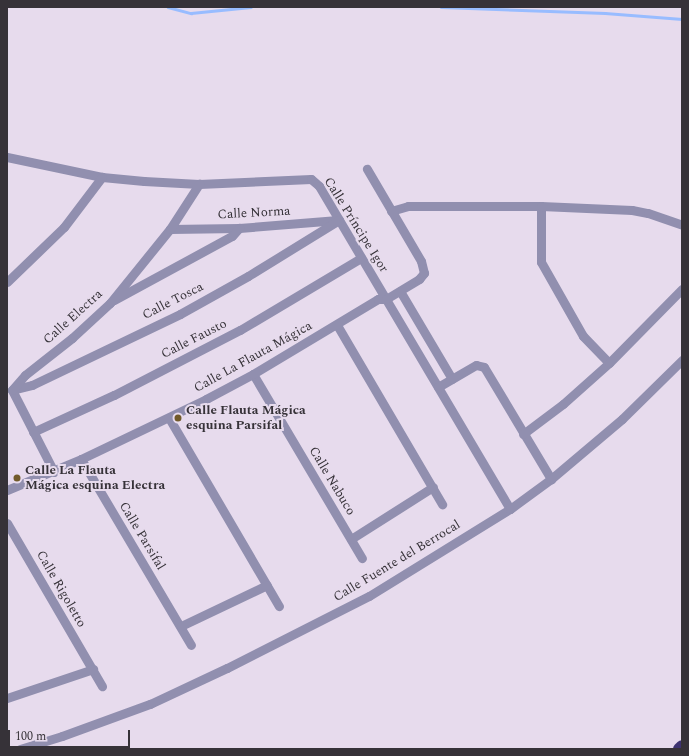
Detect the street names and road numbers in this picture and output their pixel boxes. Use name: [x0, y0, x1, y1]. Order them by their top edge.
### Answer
street label: Calle Príncipe Igor: [320, 174, 392, 276]
street label: Calle Norma: [217, 203, 291, 223]
street label: Calle Tosca: [140, 279, 206, 323]
street label: Calle Electra: [40, 286, 106, 348]
street label: Calle Fausto: [159, 316, 229, 362]
street label: Calle La Flauta Mágica: [191, 318, 315, 396]
street label: Calle Nabuco: [305, 444, 359, 518]
street label: Calle Parsifal: [116, 499, 168, 573]
street label: Calle Fuente del Berrocal: [331, 517, 463, 605]
street label: Calle Rigoletto: [33, 548, 89, 630]

